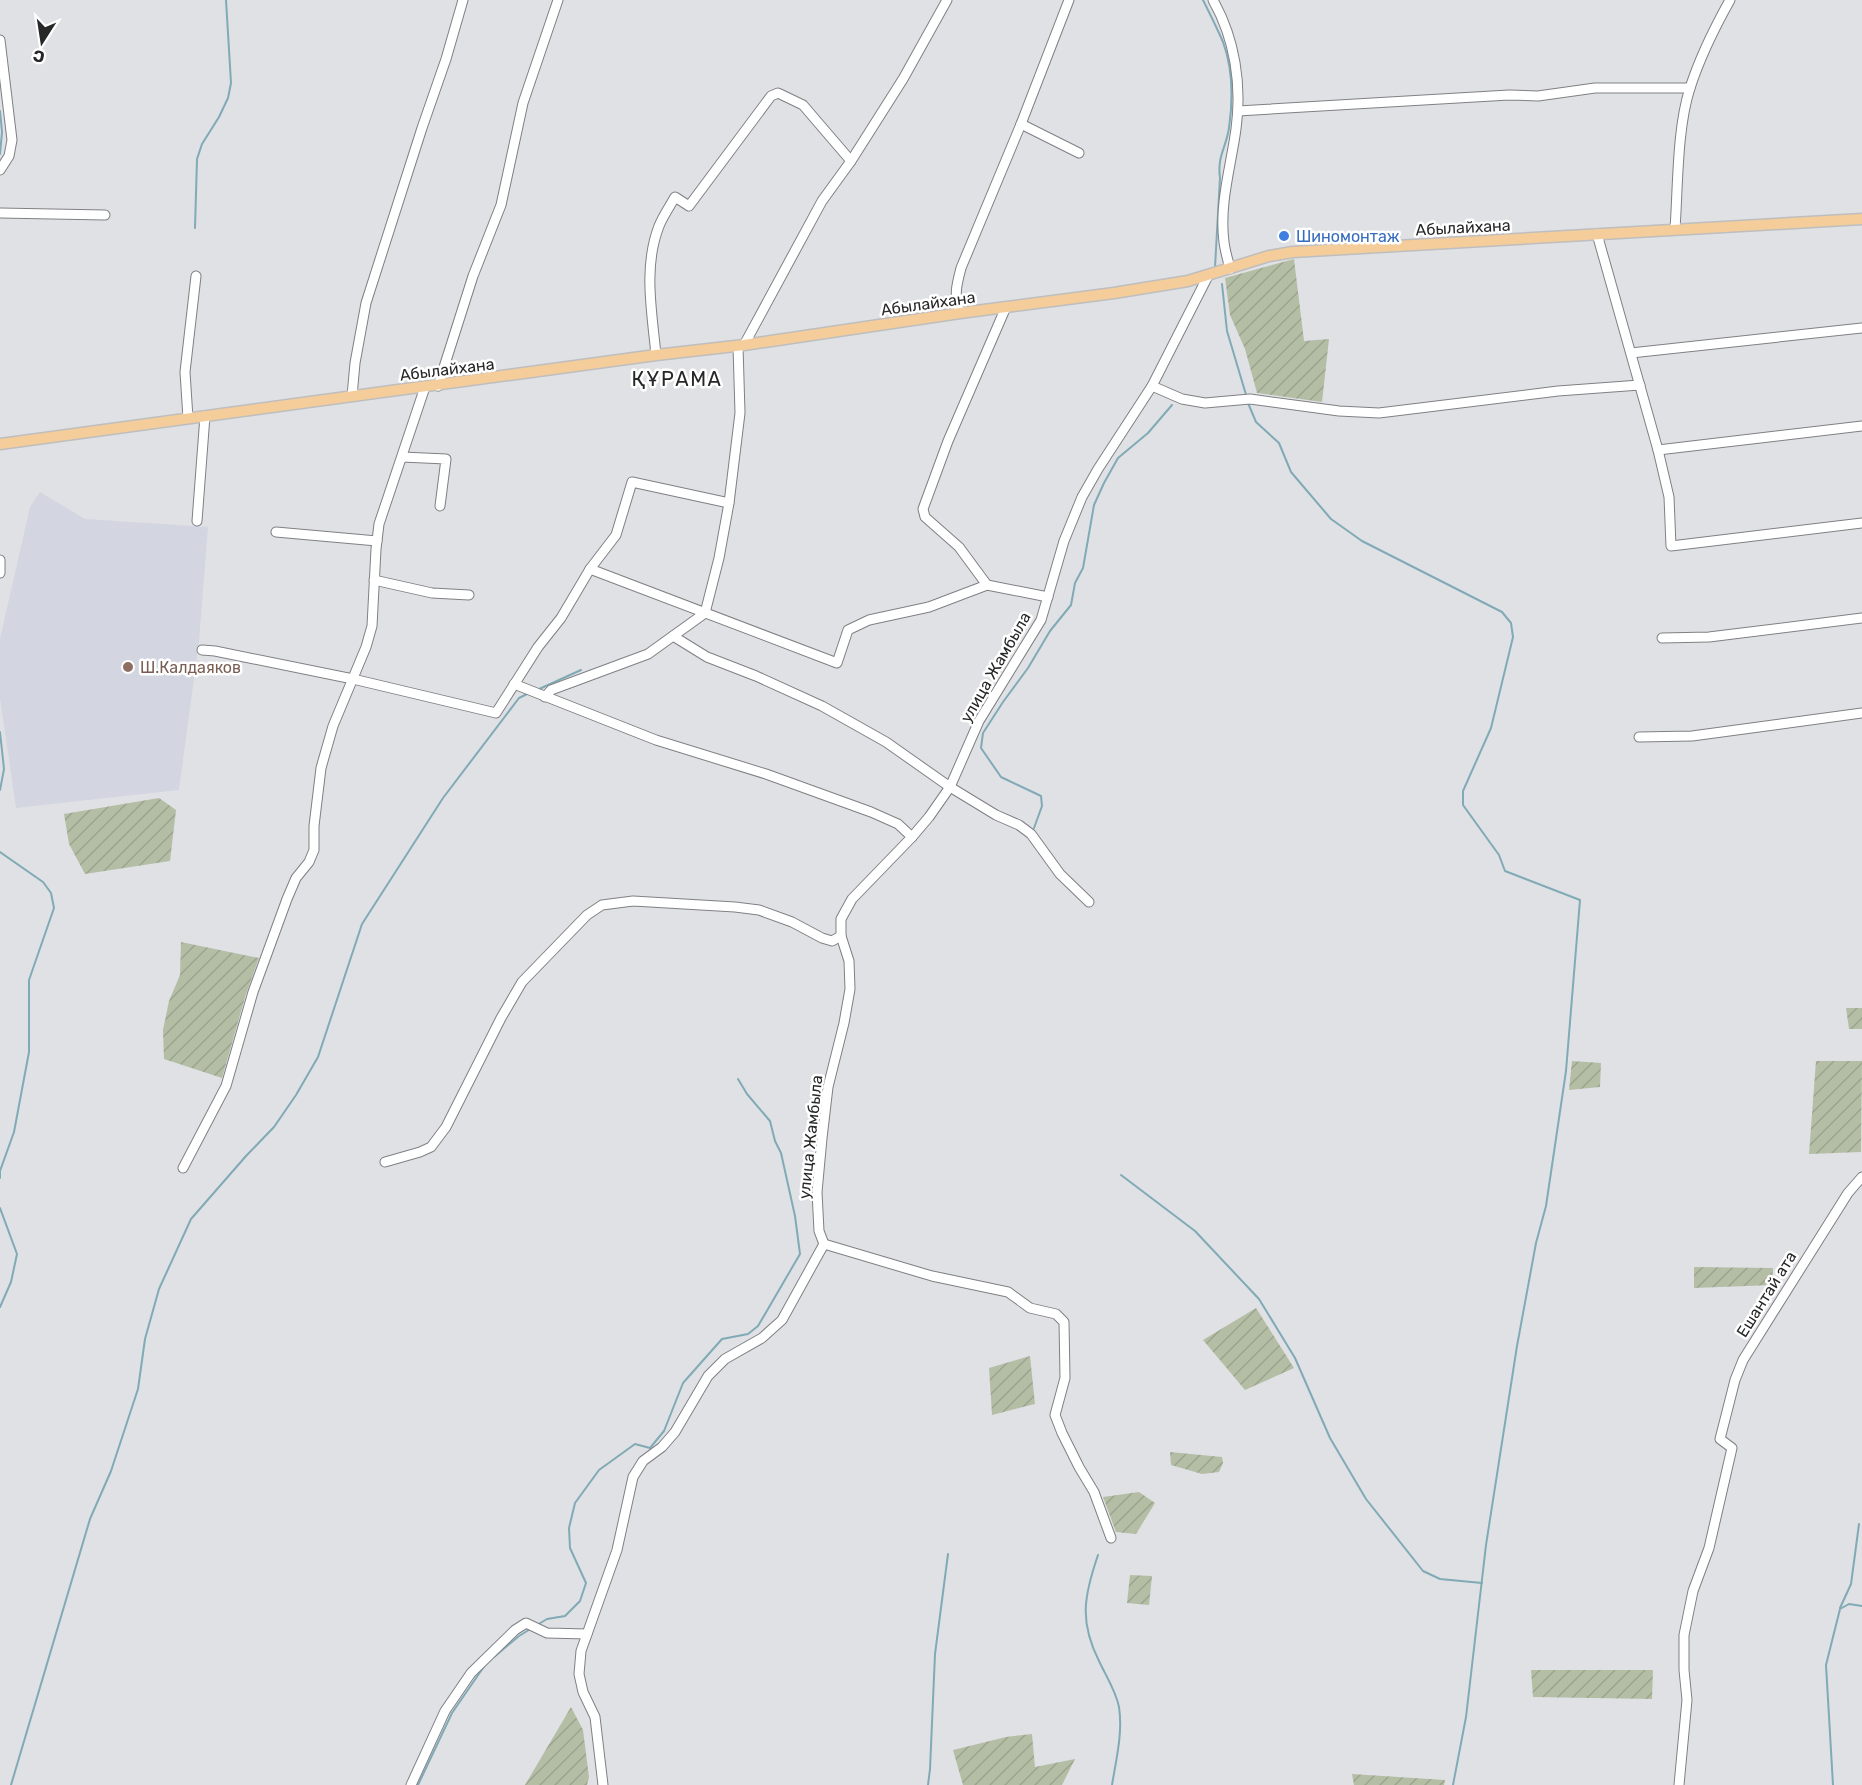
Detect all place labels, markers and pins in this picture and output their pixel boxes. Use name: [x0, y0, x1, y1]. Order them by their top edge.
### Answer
place label: Шиномонтаж: [1296, 227, 1400, 246]
marker: Шиномонтаж: [1277, 229, 1291, 243]
place label: Ш.Калдаяков: [140, 658, 241, 677]
marker: Ш.Калдаяков: [121, 660, 135, 674]

